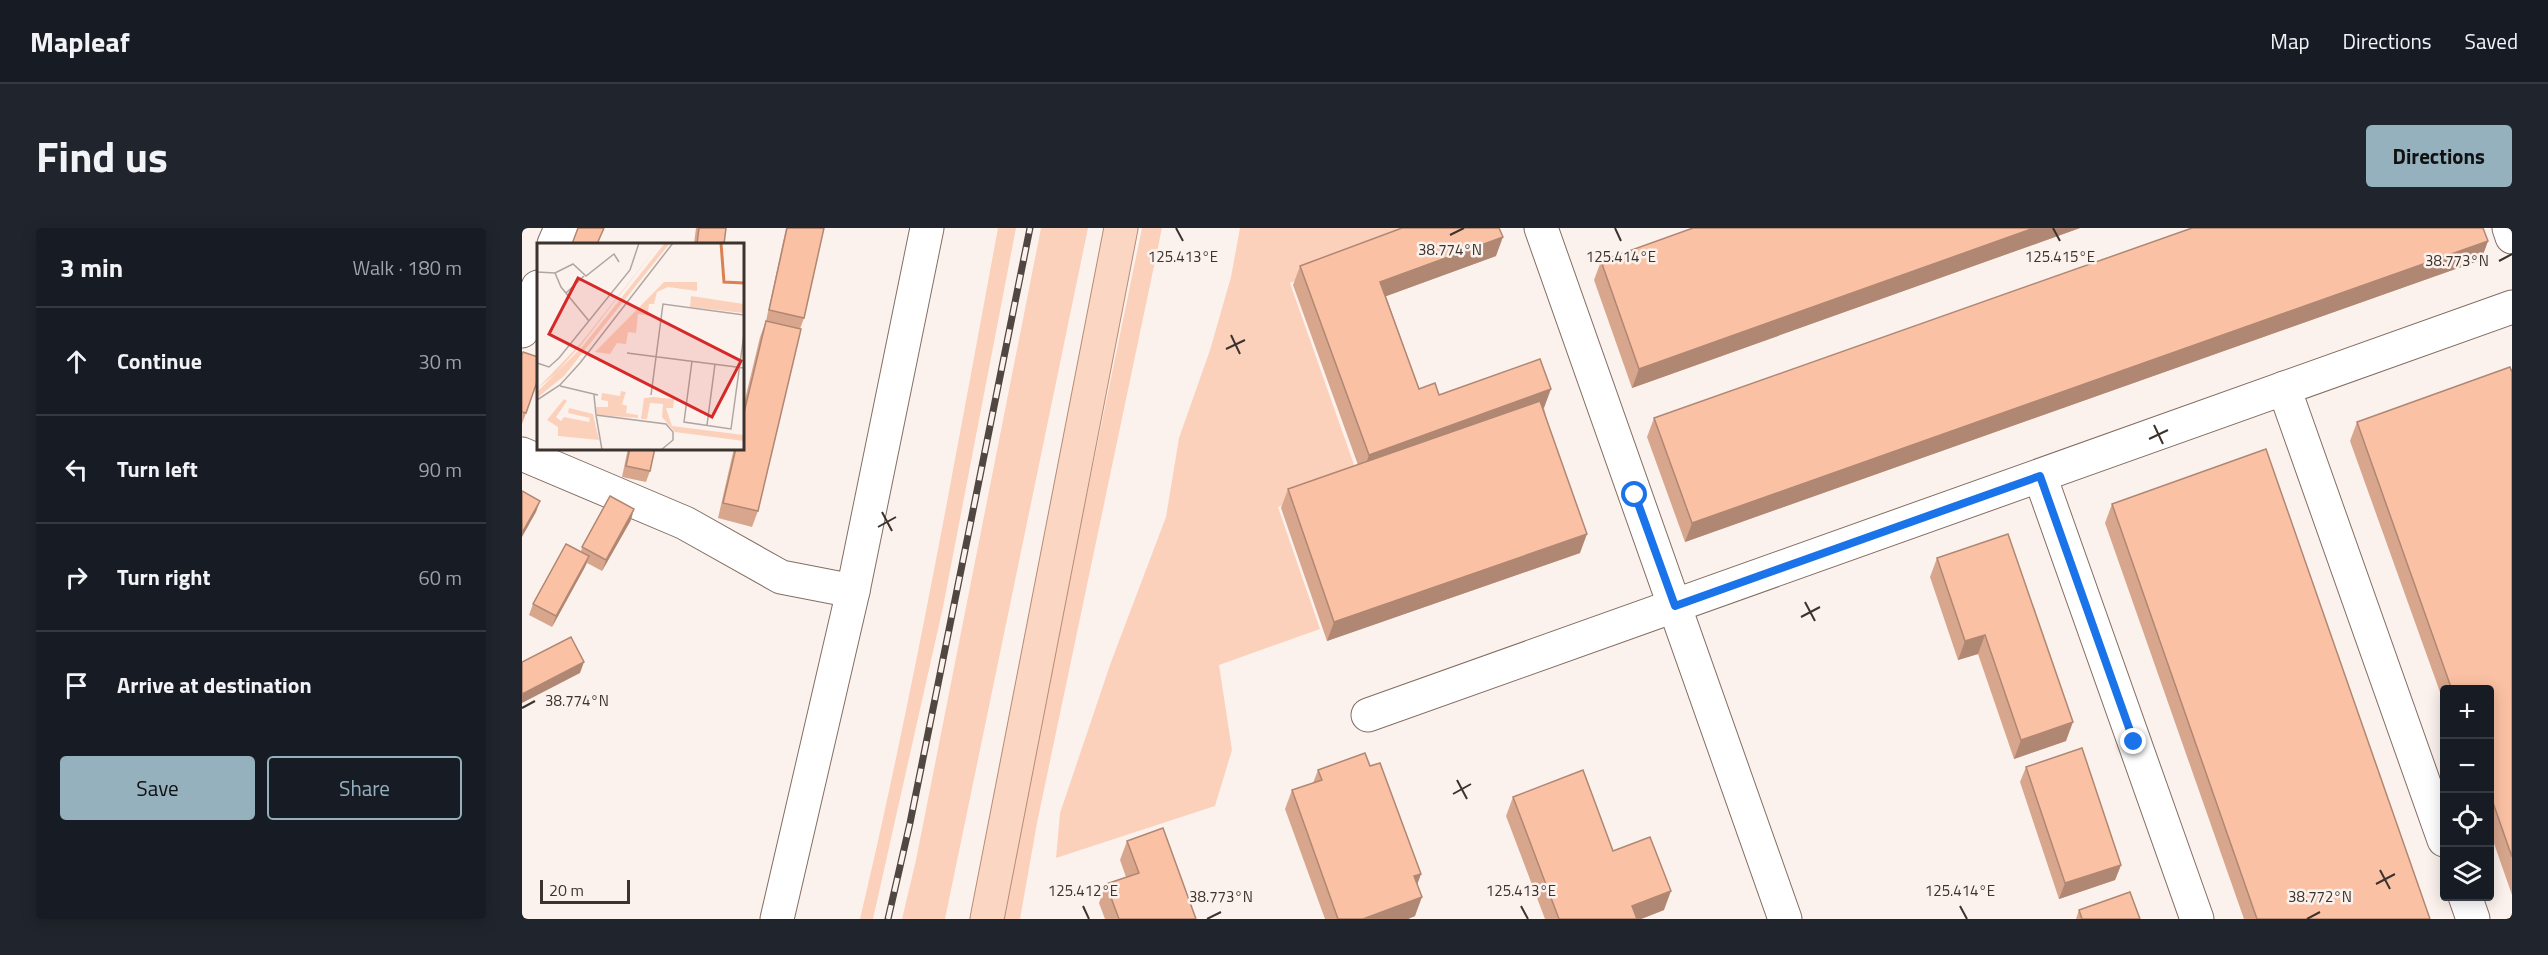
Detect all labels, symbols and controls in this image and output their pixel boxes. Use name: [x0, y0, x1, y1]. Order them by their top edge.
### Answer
text: Mapleaf: [30, 20, 130, 63]
text: Map: [2270, 25, 2310, 57]
text: Directions: [2343, 25, 2432, 57]
text: Saved: [2465, 25, 2518, 57]
text: Find us: [36, 124, 168, 188]
button: Directions: [2366, 125, 2512, 187]
text: 38.774°N: [1418, 238, 1482, 261]
inset map: [537, 243, 744, 450]
text: 125.413°E: [1148, 245, 1218, 268]
text: 125.414°E: [1586, 245, 1656, 268]
text: 125.415°E: [2025, 245, 2095, 268]
text: 3 min: [60, 248, 123, 287]
text: 38.773°N: [2425, 249, 2489, 272]
text: Walk · 180 m: [353, 252, 462, 283]
text: Continue: [117, 344, 202, 378]
icon: ahead: [60, 345, 93, 378]
text: 30 m: [418, 346, 462, 377]
text: Turn left: [117, 452, 198, 486]
icon: left: [60, 453, 93, 486]
text: 90 m: [418, 454, 462, 485]
route start: [1621, 481, 1647, 507]
text: Turn right: [117, 560, 211, 594]
icon: right: [60, 561, 93, 594]
text: 60 m: [418, 562, 462, 593]
text: Arrive at destination: [117, 668, 312, 702]
icon: arrive: [60, 669, 93, 702]
map controls: [2440, 685, 2494, 901]
button: +: [2440, 685, 2494, 739]
text: 38.774°N: [545, 689, 609, 712]
route end: [2120, 728, 2146, 754]
button: −: [2440, 739, 2494, 793]
button: Save: [60, 756, 255, 820]
button: Share: [267, 756, 462, 820]
button: locate: [2440, 793, 2494, 847]
button: layers: [2440, 847, 2494, 901]
scale bar: [540, 877, 630, 904]
text: 20 m: [549, 878, 584, 902]
text: 125.412°E: [1048, 879, 1118, 902]
text: 125.413°E: [1486, 879, 1556, 902]
text: 125.414°E: [1925, 879, 1995, 902]
text: 38.773°N: [1189, 885, 1253, 908]
text: 38.772°N: [2288, 885, 2352, 908]

